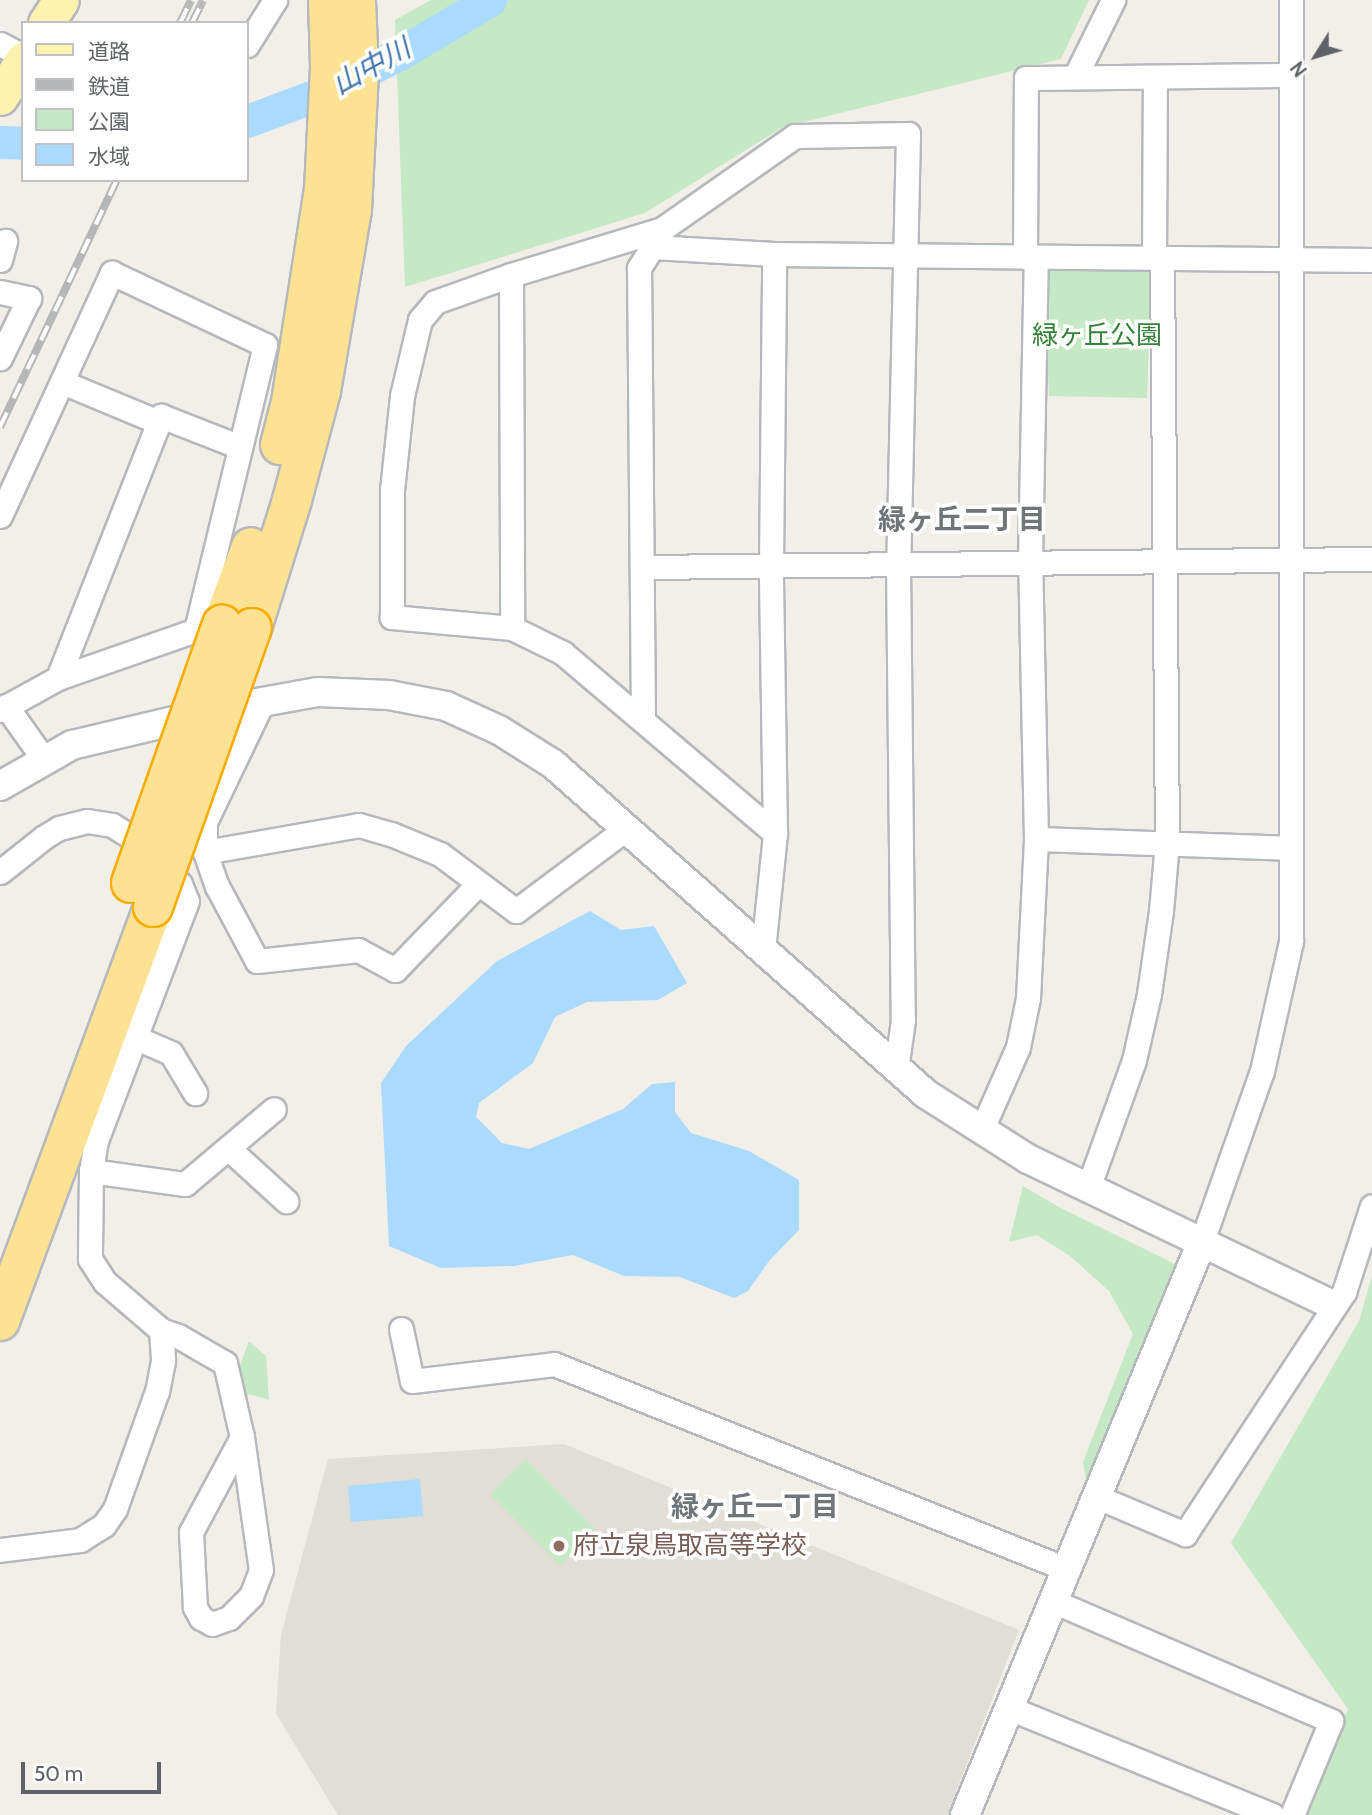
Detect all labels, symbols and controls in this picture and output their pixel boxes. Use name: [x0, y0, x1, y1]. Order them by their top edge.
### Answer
legend: [21, 21, 248, 182]
north arrow: [1281, 21, 1351, 91]
water label: 山中川: [326, 31, 416, 101]
text: 道路: [88, 39, 130, 64]
text: N: [1286, 57, 1312, 81]
text: 鉄道: [88, 74, 130, 99]
text: 公園: [88, 109, 130, 134]
text: 水域: [88, 144, 130, 169]
park label: 緑ヶ丘公園: [1032, 320, 1162, 352]
district label: 緑ヶ丘二丁目: [878, 502, 1046, 536]
district label: 緑ヶ丘一丁目: [671, 1489, 839, 1523]
place label: 府立泉鳥取高等学校: [573, 1530, 807, 1562]
marker: 府立泉鳥取高等学校: [551, 1538, 567, 1554]
scale bar: [24, 1748, 164, 1792]
text: 50 m: [34, 1761, 83, 1786]

